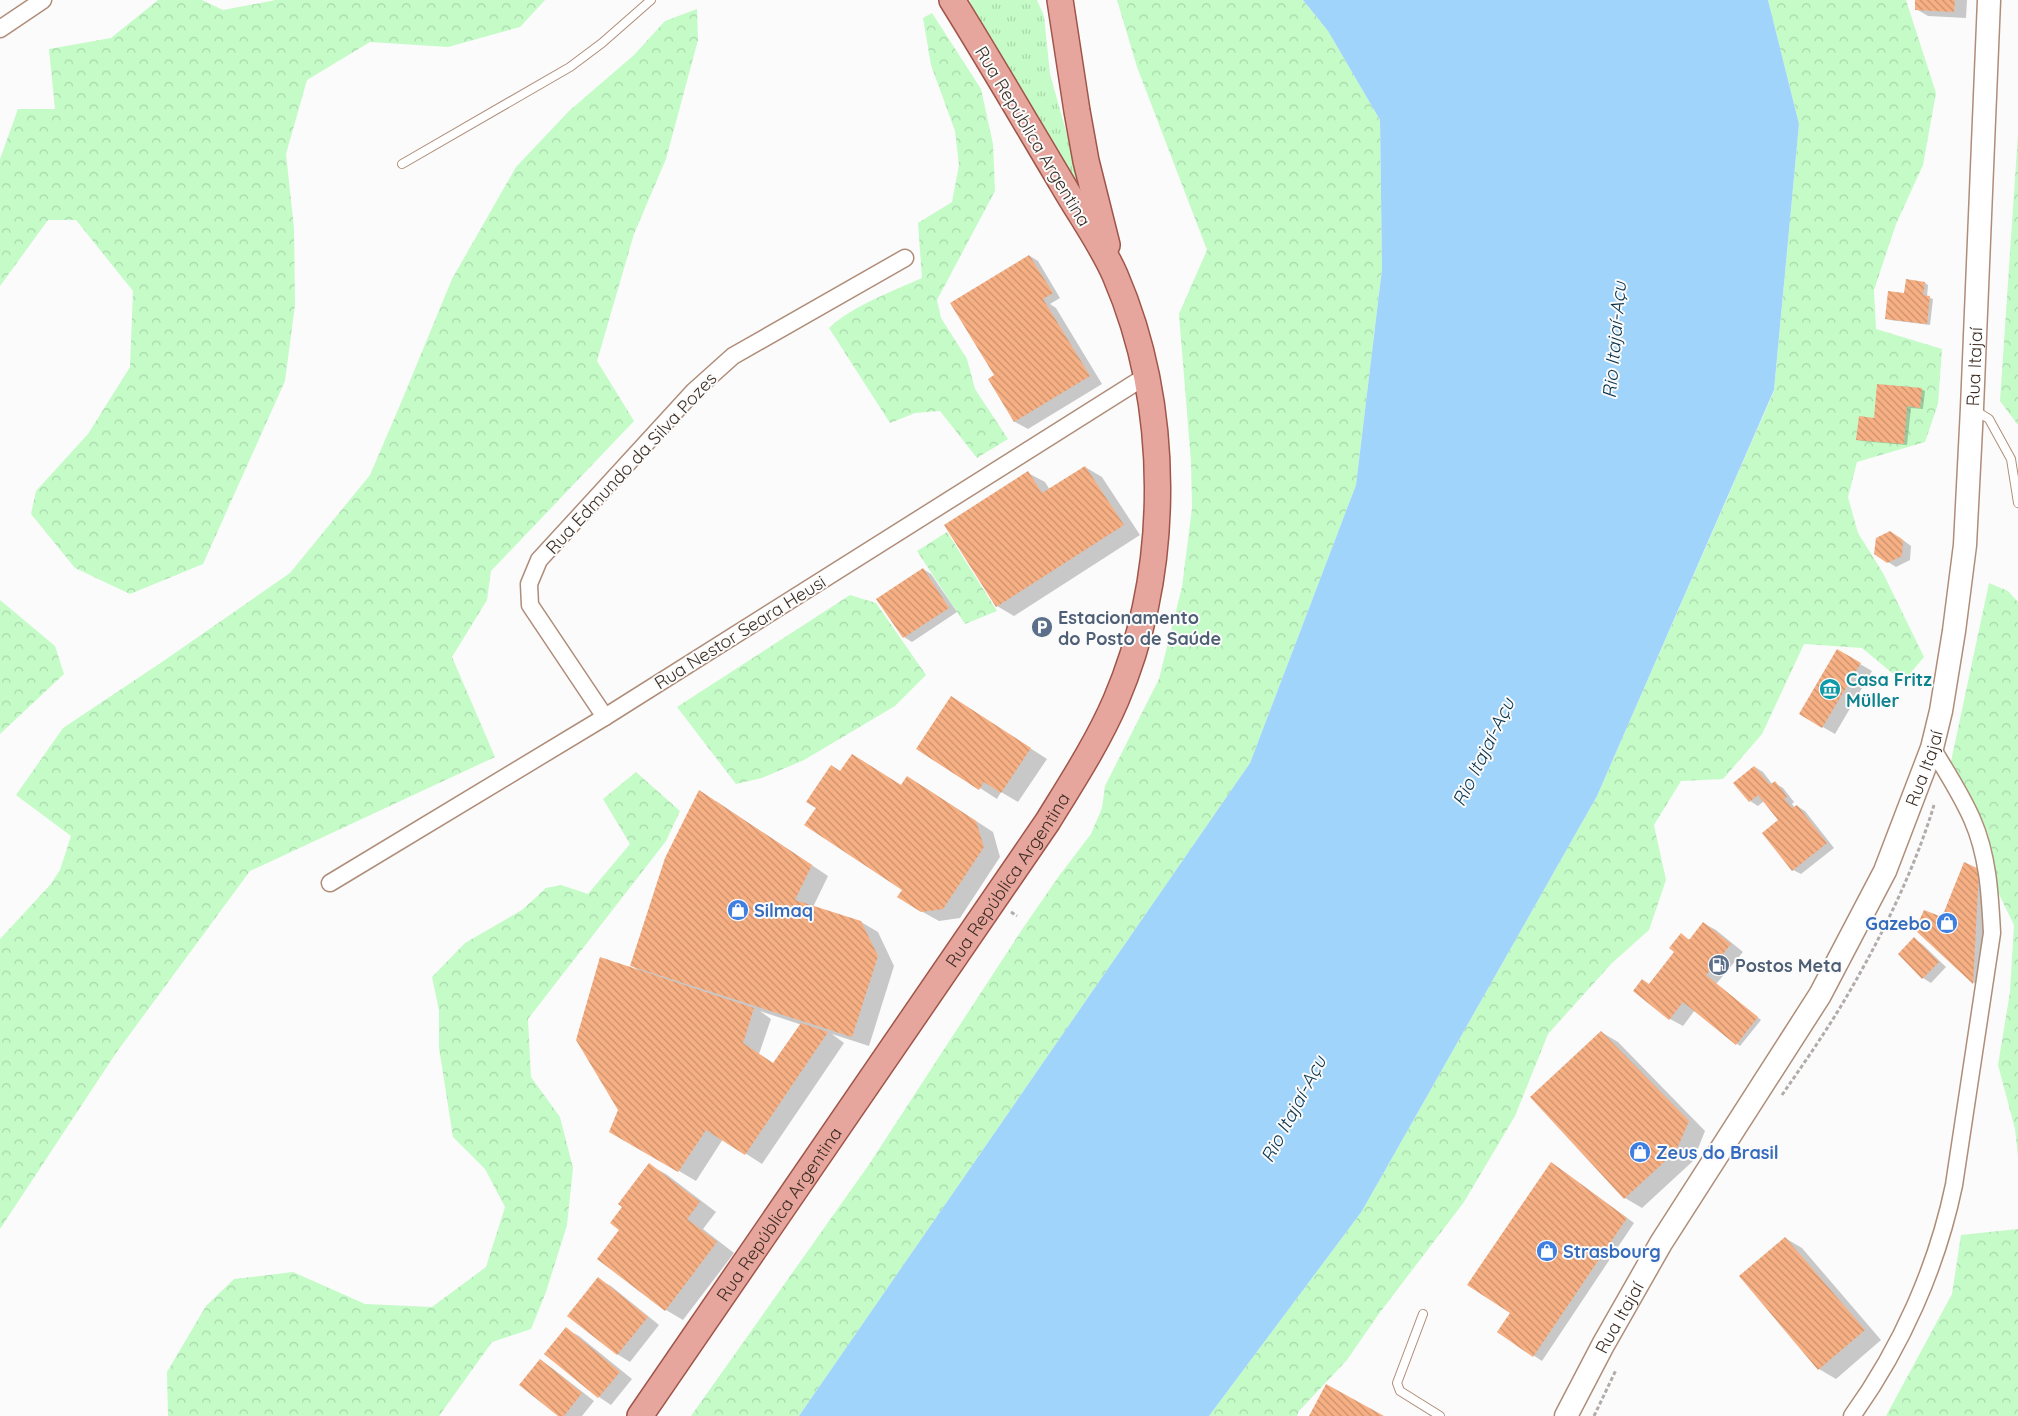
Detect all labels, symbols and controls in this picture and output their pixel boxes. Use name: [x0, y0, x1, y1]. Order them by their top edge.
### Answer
street label: Rua República Argentina: [970, 42, 1096, 230]
water label: Rio Itajaí-Açu: [1597, 279, 1631, 399]
street label: Rua Itajaí: [1961, 327, 1987, 407]
street label: Rua Edmundo da Silva Pozes: [540, 367, 722, 559]
street label: Rua Nestor Seara Heusi: [650, 570, 830, 694]
place label: Estacionamento do Posto de Saúde: [1058, 606, 1221, 650]
parking icon: Estacionamento do Posto de Saúde: [1030, 615, 1054, 639]
place label: Casa Fritz Müller: [1846, 668, 1932, 712]
museum icon: Casa Fritz Müller: [1818, 677, 1842, 701]
water label: Rio Itajaí-Açu: [1447, 693, 1520, 810]
street label: Rua Itajaí: [1899, 728, 1947, 809]
street label: Rua República Argentina: [940, 788, 1074, 972]
shop icon: Silmaq: [726, 898, 750, 922]
place label: Silmaq: [754, 899, 813, 922]
shop icon: Gazebo: [1935, 911, 1959, 935]
place label: Gazebo: [1865, 912, 1931, 935]
fuel station icon: Postos Meta: [1707, 953, 1731, 977]
place label: Postos Meta: [1735, 954, 1842, 977]
water label: Rio Itajaí-Açu: [1255, 1051, 1332, 1166]
street label: Rua República Argentina: [711, 1122, 846, 1306]
shop icon: Zeus do Brasil: [1628, 1140, 1652, 1164]
place label: Zeus do Brasil: [1656, 1141, 1779, 1164]
shop icon: Strasbourg: [1535, 1239, 1559, 1263]
place label: Strasbourg: [1563, 1240, 1661, 1263]
street label: Rua Itajaí: [1589, 1277, 1648, 1357]

